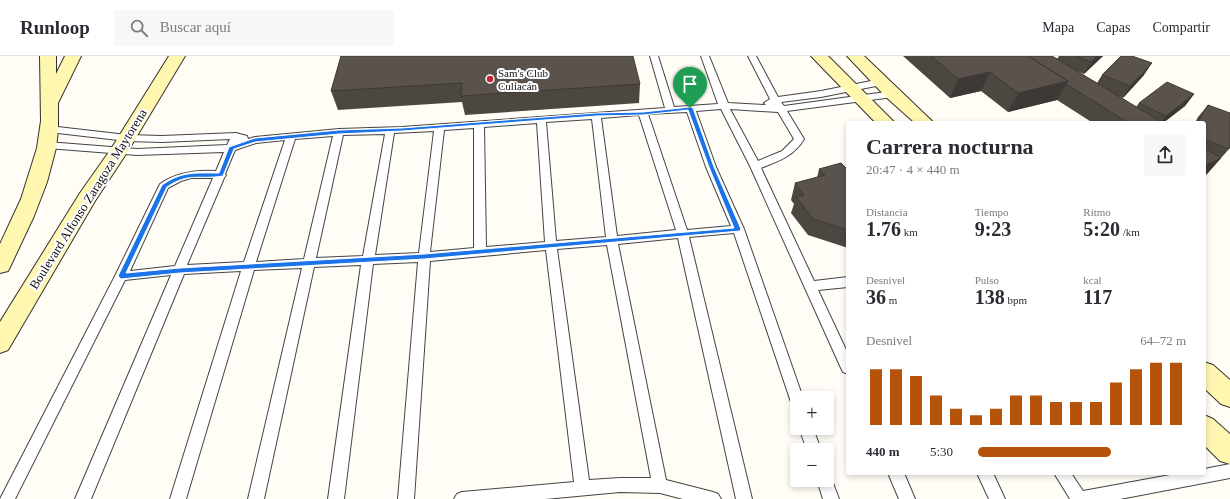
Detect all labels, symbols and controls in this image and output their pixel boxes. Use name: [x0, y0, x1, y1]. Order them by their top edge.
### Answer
search box: [114, 10, 394, 46]
text: Runloop: [20, 17, 90, 38]
icon: search: [128, 17, 150, 39]
text: Buscar aquí: [160, 19, 231, 35]
text: Mapa: [1042, 20, 1074, 35]
text: Capas: [1096, 20, 1130, 35]
text: Compartir: [1152, 20, 1210, 35]
place label: Sam's Club Culiacán: [498, 67, 548, 92]
pin: [673, 67, 707, 108]
icon: arrive: [679, 73, 701, 95]
marker: Sam's Club Culiacán: [485, 74, 495, 84]
street label: Boulevard Alfonso Zaragoza Maytorena: [26, 106, 150, 292]
text: Carrera nocturna: [866, 134, 1034, 159]
button: share: [1144, 134, 1186, 176]
text: 20:47 · 4 × 440 m: [866, 162, 960, 177]
text: Distancia: [866, 206, 908, 218]
text: Tiempo: [975, 206, 1008, 218]
text: Ritmo: [1083, 206, 1111, 218]
text: 1.76: [866, 218, 901, 240]
text: 9:23: [975, 218, 1011, 240]
text: 5:20: [1083, 218, 1120, 240]
text: km: [901, 226, 918, 238]
text: /km: [1120, 226, 1140, 238]
text: Desnivel: [866, 274, 905, 286]
text: Pulso: [975, 274, 999, 286]
text: kcal: [1083, 274, 1102, 286]
text: 36: [866, 286, 886, 308]
text: 138: [975, 286, 1005, 308]
text: 117: [1083, 286, 1112, 308]
text: m: [886, 294, 897, 306]
text: bpm: [1005, 294, 1027, 306]
text: Desnivel: [866, 333, 912, 348]
text: 64–72 m: [1140, 333, 1186, 348]
map controls: [790, 391, 834, 487]
button: +: [790, 391, 834, 435]
button: −: [790, 443, 834, 487]
text: 440 m: [866, 444, 900, 459]
text: 5:30: [930, 444, 953, 459]

